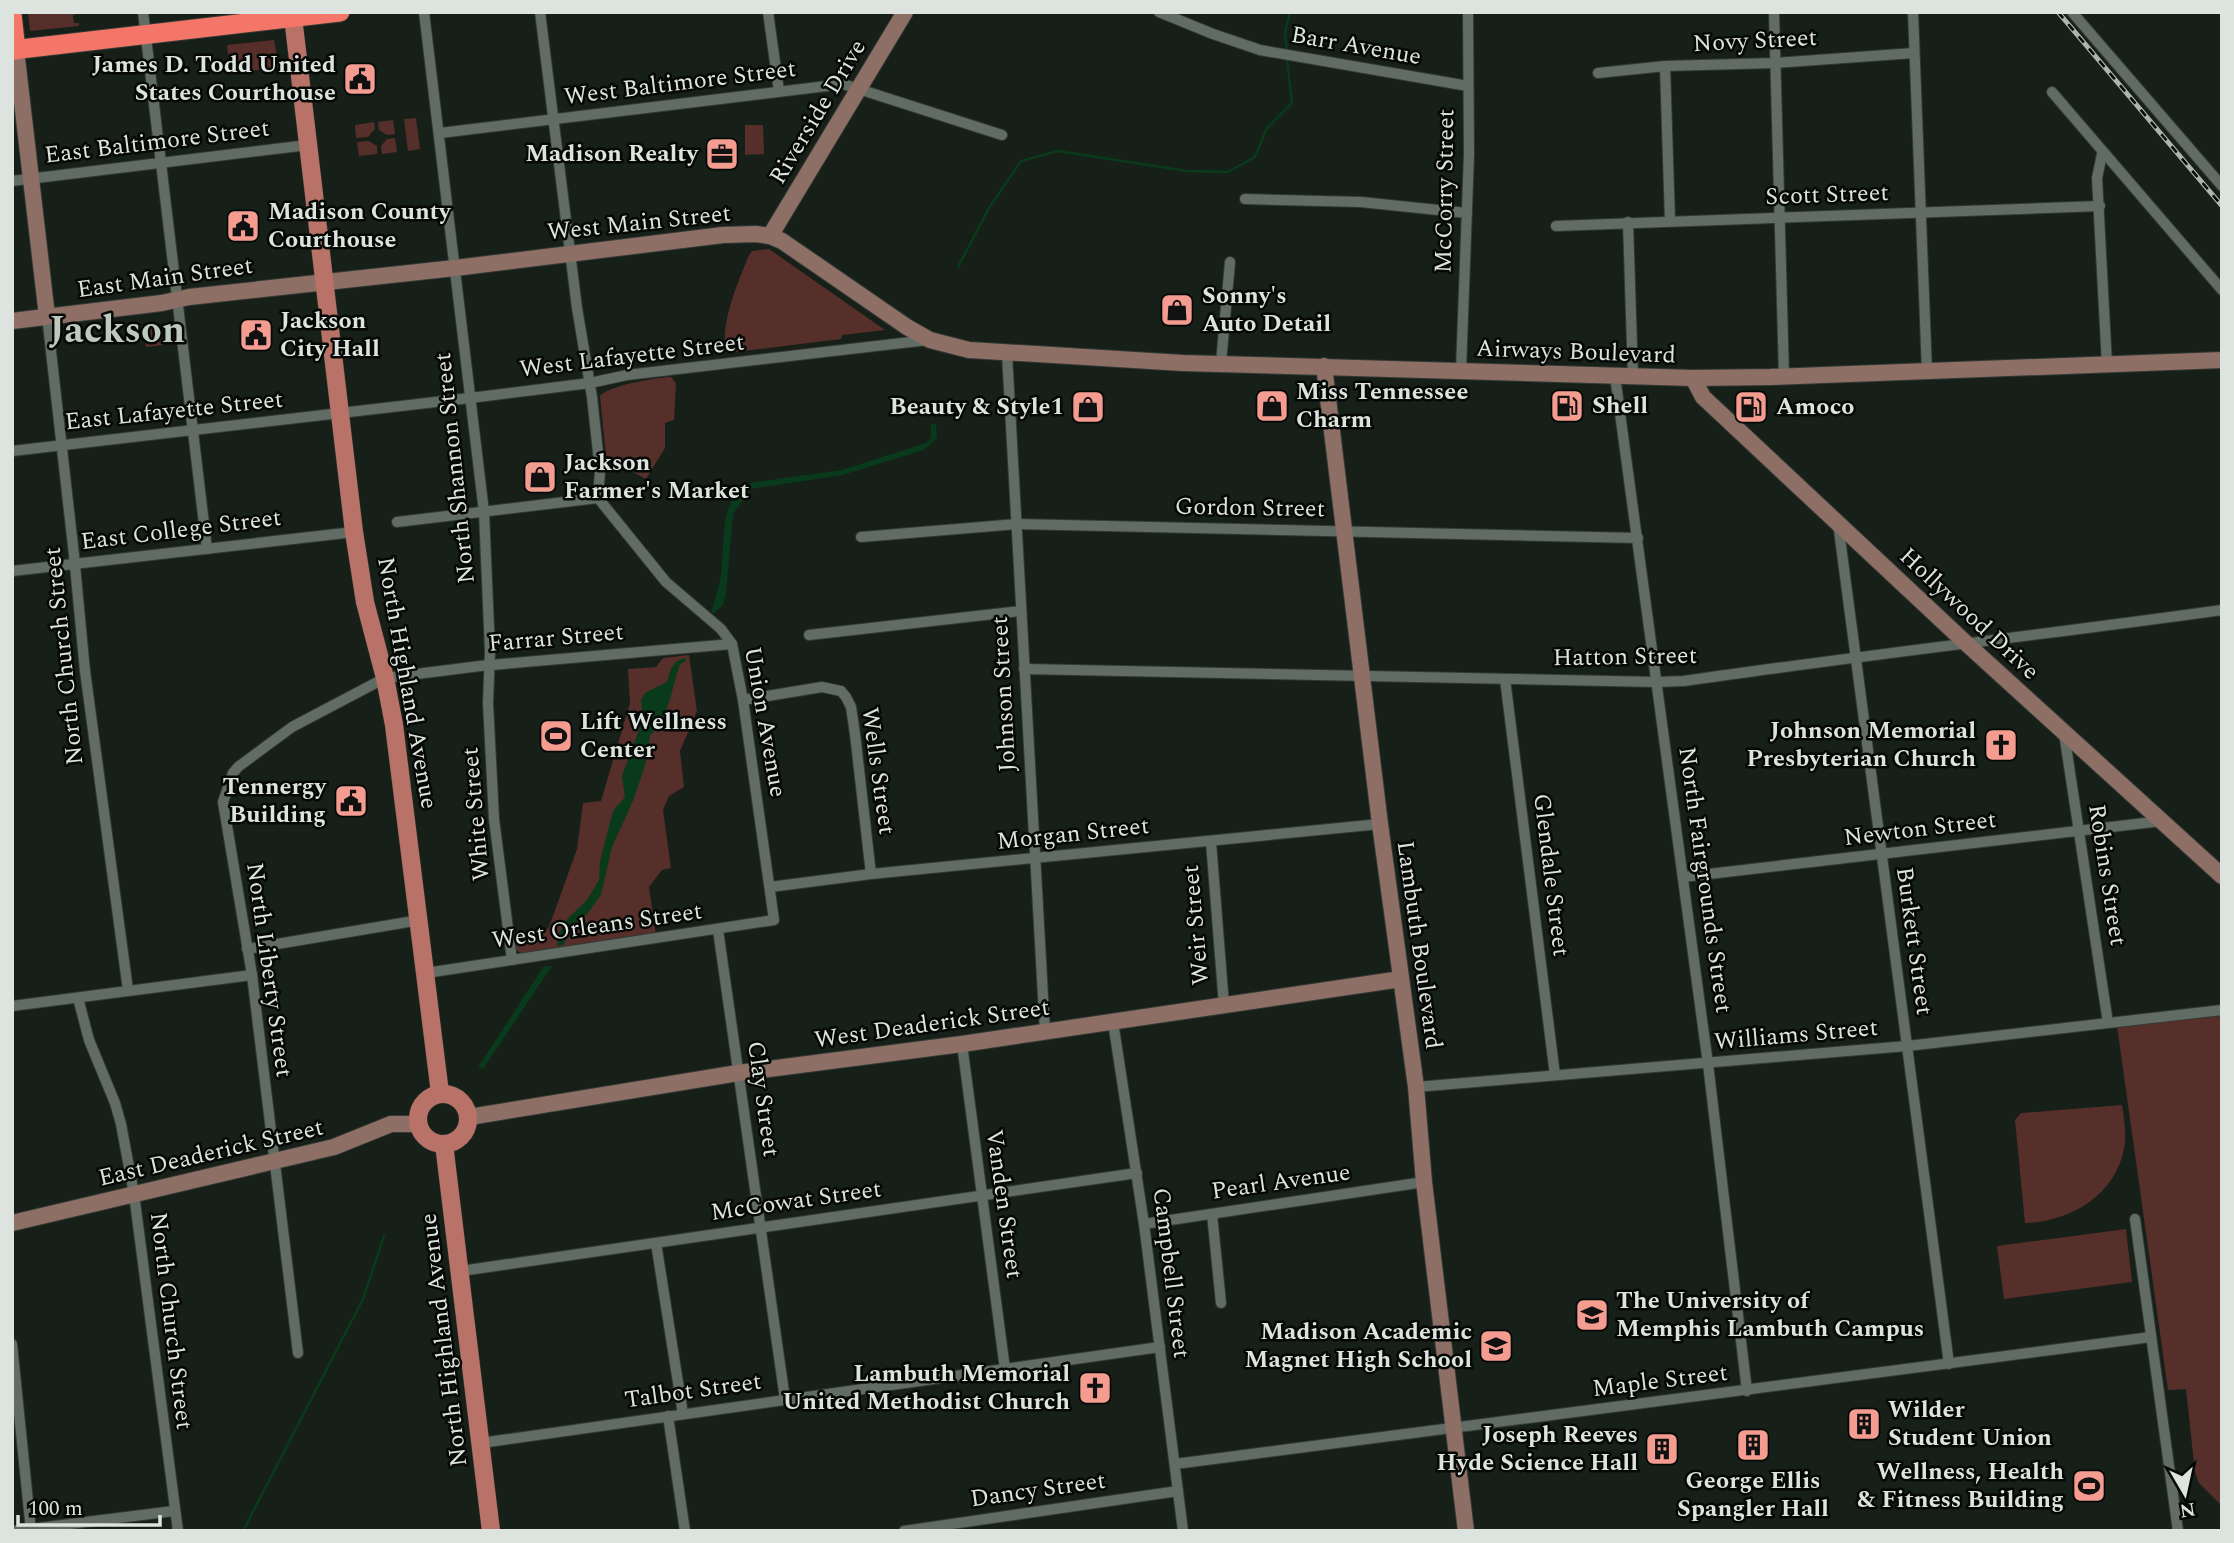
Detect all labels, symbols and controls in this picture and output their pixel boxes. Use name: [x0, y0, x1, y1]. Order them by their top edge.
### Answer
street label: Barr Avenue: [1288, 17, 1424, 75]
street label: Novy Street: [1692, 20, 1818, 62]
street label: Riverside Drive: [760, 33, 876, 191]
place label: James D. Todd United States Courthouse: [92, 47, 336, 111]
street label: West Baltimore Street: [562, 51, 798, 115]
public building icon: James D. Todd United States Courthouse: [341, 60, 379, 98]
street label: McCorry Street: [1426, 108, 1464, 274]
street label: East Baltimore Street: [43, 110, 271, 174]
office icon: Madison Realty: [703, 135, 741, 173]
place label: Madison Realty: [525, 136, 700, 172]
street label: Scott Street: [1765, 175, 1889, 215]
place label: Madison County Courthouse: [268, 194, 452, 258]
street label: West Main Street: [545, 195, 733, 251]
public building icon: Madison County Courthouse: [224, 207, 262, 245]
street label: East Main Street: [75, 248, 255, 308]
place label: Sonny's Auto Detail: [1202, 278, 1331, 342]
shop icon: Sonny's Auto Detail: [1158, 291, 1196, 329]
district label: Jackson: [49, 302, 185, 360]
place label: Jackson City Hall: [280, 303, 380, 367]
public building icon: Jackson City Hall: [237, 316, 275, 354]
street label: West Lafayette Street: [517, 324, 747, 388]
street label: Airways Boulevard: [1475, 331, 1677, 373]
street label: North Shannon Street: [425, 351, 485, 585]
place label: Miss Tennessee Charm: [1296, 374, 1468, 438]
street label: East Lafayette Street: [63, 382, 285, 440]
shop icon: Miss Tennessee Charm: [1253, 387, 1291, 425]
fuel station icon: Shell: [1548, 387, 1586, 425]
shop icon: Beauty & Style1: [1069, 388, 1107, 426]
place label: Shell: [1592, 388, 1648, 424]
fuel station icon: Amoco: [1732, 388, 1770, 426]
place label: Beauty & Style1: [889, 389, 1064, 425]
place label: Amoco: [1776, 389, 1854, 425]
place label: Jackson Farmer's Market: [564, 445, 749, 509]
shop icon: Jackson Farmer's Market: [521, 458, 559, 496]
street label: Gordon Street: [1175, 489, 1325, 527]
street label: East College Street: [79, 500, 283, 560]
street label: Hollywood Drive: [1891, 539, 2047, 689]
street label: North Church Street: [35, 545, 93, 767]
street label: North Highland Avenue: [367, 554, 447, 812]
street label: Farrar Street: [487, 614, 625, 662]
street label: Johnson Street: [982, 615, 1026, 773]
street label: Hatton Street: [1553, 638, 1697, 676]
street label: Union Avenue: [734, 644, 796, 800]
place label: Lift Wellness Center: [580, 704, 727, 768]
street label: Wells Street: [851, 705, 905, 837]
place label: Johnson Memorial Presbyterian Church: [1747, 713, 1976, 777]
sports icon: Lift Wellness Center: [537, 717, 575, 755]
church icon: Johnson Memorial Presbyterian Church: [1982, 726, 2020, 764]
street label: North Fairgrounds Street: [1668, 744, 1742, 1016]
street label: White Street: [452, 746, 500, 882]
place label: Tennergy Building: [222, 769, 328, 833]
public building icon: Tennergy Building: [332, 782, 370, 820]
street label: Glendale Street: [1523, 792, 1579, 958]
street label: Newton Street: [1842, 802, 1998, 856]
street label: Robins Street: [2078, 802, 2136, 948]
street label: Morgan Street: [995, 808, 1151, 860]
street label: Lambuth Boulevard: [1387, 839, 1451, 1051]
street label: North Liberty Street: [236, 860, 302, 1080]
street label: Weir Street: [1173, 863, 1219, 987]
street label: Burkett Street: [1886, 865, 1942, 1017]
street label: West Orleans Street: [490, 893, 704, 959]
street label: West Deaderick Street: [812, 990, 1052, 1058]
street label: Williams Street: [1713, 1010, 1879, 1060]
street label: Clay Street: [737, 1039, 789, 1159]
street label: East Deaderick Street: [95, 1110, 327, 1196]
street label: Vanden Street: [976, 1127, 1032, 1281]
street label: Pearl Avenue: [1209, 1154, 1353, 1210]
street label: McCowat Street: [708, 1171, 884, 1231]
street label: Campbell Street: [1143, 1186, 1199, 1360]
street label: North Church Street: [140, 1210, 202, 1432]
street label: North Highland Avenue: [411, 1211, 477, 1469]
place label: The University of Memphis Lambuth Campus: [1616, 1283, 1924, 1347]
school or university icon: The University of Memphis Lambuth Campus: [1573, 1296, 1611, 1334]
place label: Madison Academic Magnet High School: [1245, 1314, 1472, 1378]
school or university icon: Madison Academic Magnet High School: [1477, 1327, 1515, 1365]
street label: Maple Street: [1590, 1355, 1730, 1407]
place label: Lambuth Memorial United Methodist Church: [782, 1356, 1070, 1420]
street label: Talbot Street: [622, 1364, 764, 1418]
church icon: Lambuth Memorial United Methodist Church: [1076, 1369, 1114, 1407]
place label: Wilder Student Union: [1888, 1392, 2052, 1456]
building icon: Wilder Student Union: [1845, 1405, 1883, 1443]
place label: Joseph Reeves Hyde Science Hall: [1437, 1417, 1638, 1481]
building icon: George Ellis Spangler Hall: [1734, 1426, 1772, 1464]
building icon: Joseph Reeves Hyde Science Hall: [1643, 1430, 1681, 1468]
place label: Wellness, Health & Fitness Building: [1857, 1454, 2064, 1518]
north arrow: [2150, 1459, 2220, 1529]
street label: Dancy Street: [968, 1463, 1108, 1517]
place label: George Ellis Spangler Hall: [1677, 1463, 1829, 1527]
sports icon: Wellness, Health & Fitness Building: [2070, 1467, 2108, 1505]
scale bar: [18, 1484, 159, 1528]
text: 100 m: [28, 1493, 83, 1525]
text: N: [2177, 1494, 2197, 1525]

